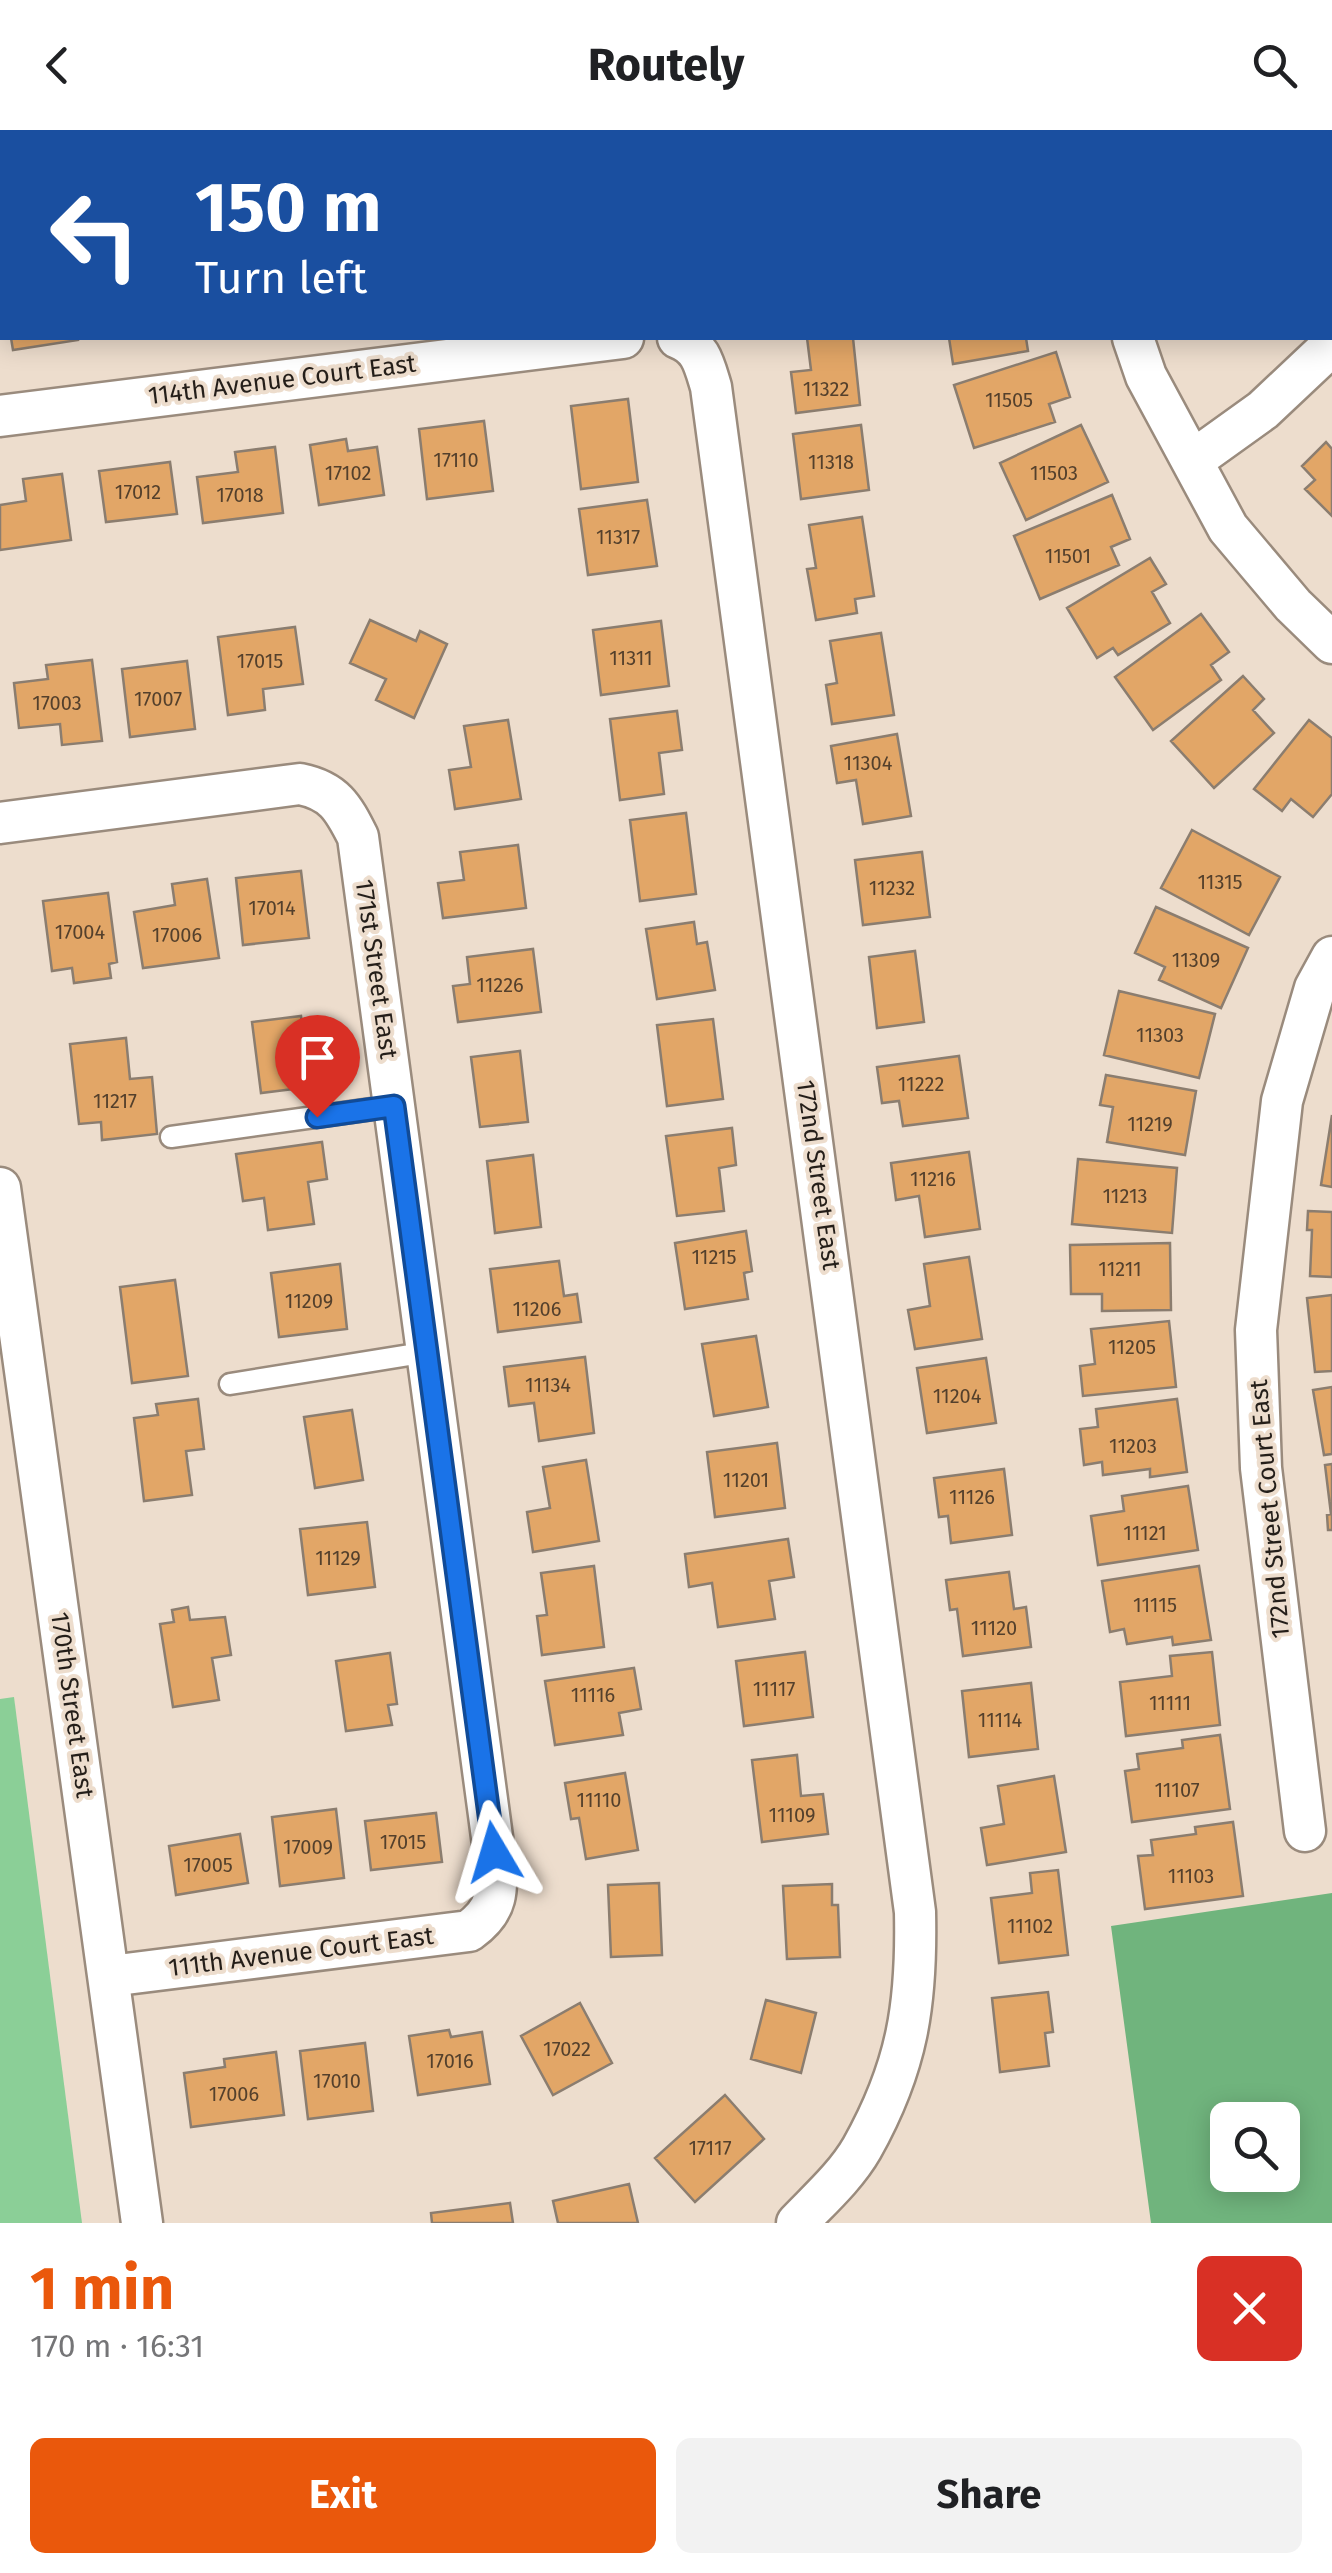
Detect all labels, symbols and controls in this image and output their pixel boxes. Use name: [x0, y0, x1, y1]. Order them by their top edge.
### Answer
icon: back: [30, 38, 85, 93]
text: Routely: [588, 38, 744, 92]
icon: search: [1247, 38, 1302, 93]
text: 150 m: [195, 166, 382, 250]
icon: left: [30, 170, 160, 300]
text: Turn left: [195, 251, 367, 305]
street label: 114th Avenue Court East: [146, 349, 419, 411]
house number: 11322: [803, 377, 849, 401]
house number: 11505: [985, 388, 1033, 412]
house number: 17110: [433, 448, 479, 472]
house number: 11318: [808, 450, 854, 474]
house number: 17102: [325, 461, 371, 485]
house number: 11503: [1030, 461, 1078, 485]
house number: 17012: [115, 480, 161, 504]
house number: 17018: [216, 483, 264, 507]
house number: 11317: [596, 525, 640, 549]
house number: 11501: [1045, 544, 1091, 568]
house number: 11311: [609, 646, 653, 670]
house number: 17015: [237, 649, 283, 673]
house number: 17007: [134, 687, 182, 711]
house number: 17003: [32, 691, 82, 715]
house number: 11304: [844, 751, 893, 775]
house number: 11315: [1197, 870, 1243, 894]
house number: 11232: [869, 876, 915, 900]
street label: 171st Street East: [349, 877, 404, 1062]
house number: 17014: [248, 896, 296, 920]
house number: 17004: [55, 920, 105, 944]
house number: 17006: [152, 923, 202, 947]
house number: 11309: [1172, 948, 1220, 972]
house number: 11226: [476, 973, 524, 997]
pin: [275, 1015, 360, 1118]
house number: 11303: [1136, 1023, 1184, 1047]
icon: arrive: [290, 1030, 345, 1085]
house number: 11222: [898, 1072, 944, 1096]
street label: 172nd Street East: [790, 1078, 846, 1273]
house number: 11217: [93, 1089, 137, 1113]
house number: 11219: [1127, 1112, 1173, 1136]
house number: 11216: [910, 1167, 956, 1191]
house number: 11213: [1102, 1184, 1148, 1208]
house number: 11215: [691, 1245, 737, 1269]
house number: 11211: [1098, 1257, 1142, 1281]
house number: 11209: [285, 1289, 333, 1313]
house number: 11206: [513, 1297, 561, 1321]
house number: 11205: [1108, 1335, 1156, 1359]
house number: 11134: [525, 1373, 571, 1397]
street label: 172nd Street Court East: [1244, 1377, 1296, 1640]
house number: 11204: [933, 1384, 982, 1408]
house number: 11203: [1109, 1434, 1157, 1458]
house number: 11201: [723, 1468, 769, 1492]
house number: 11126: [949, 1485, 995, 1509]
house number: 11121: [1123, 1521, 1167, 1545]
house number: 11129: [315, 1546, 361, 1570]
house number: 11115: [1133, 1593, 1177, 1617]
street label: 170th Street East: [44, 1610, 100, 1801]
house number: 11120: [971, 1616, 1017, 1640]
house number: 11117: [753, 1677, 795, 1701]
house number: 11116: [571, 1683, 615, 1707]
house number: 11111: [1149, 1691, 1191, 1715]
house number: 11114: [978, 1708, 1023, 1732]
house number: 11107: [1154, 1778, 1200, 1802]
house number: 11110: [577, 1788, 621, 1812]
position arrow: [442, 1800, 546, 1904]
house number: 11109: [769, 1803, 815, 1827]
house number: 17015: [380, 1830, 426, 1854]
house number: 17009: [283, 1835, 333, 1859]
house number: 17005: [183, 1853, 233, 1877]
house number: 11103: [1168, 1864, 1214, 1888]
house number: 11102: [1007, 1914, 1053, 1938]
street label: 111th Avenue Court East: [167, 1921, 436, 1983]
house number: 17022: [543, 2037, 591, 2061]
house number: 17016: [426, 2049, 474, 2073]
house number: 17010: [313, 2069, 361, 2093]
house number: 17006: [209, 2082, 259, 2106]
map controls: [1210, 2102, 1300, 2192]
button: search: [1210, 2102, 1300, 2192]
house number: 17117: [688, 2136, 732, 2160]
text: 1 min: [30, 2253, 174, 2325]
button: close: [1197, 2256, 1302, 2361]
text: 170 m · 16:31: [30, 2327, 204, 2365]
button: Exit: [30, 2438, 656, 2553]
button: Share: [676, 2438, 1302, 2553]

